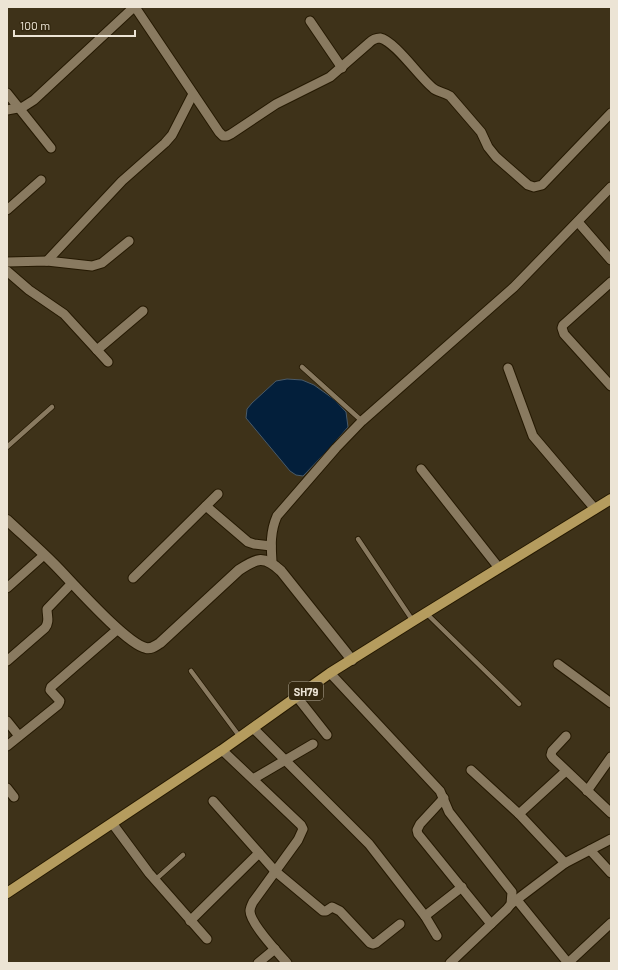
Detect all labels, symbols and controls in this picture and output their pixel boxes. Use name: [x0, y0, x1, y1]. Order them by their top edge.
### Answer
scale bar: [14, 12, 135, 38]
text: 100 m: [20, 18, 50, 32]
road number: SH79: [289, 682, 323, 700]

